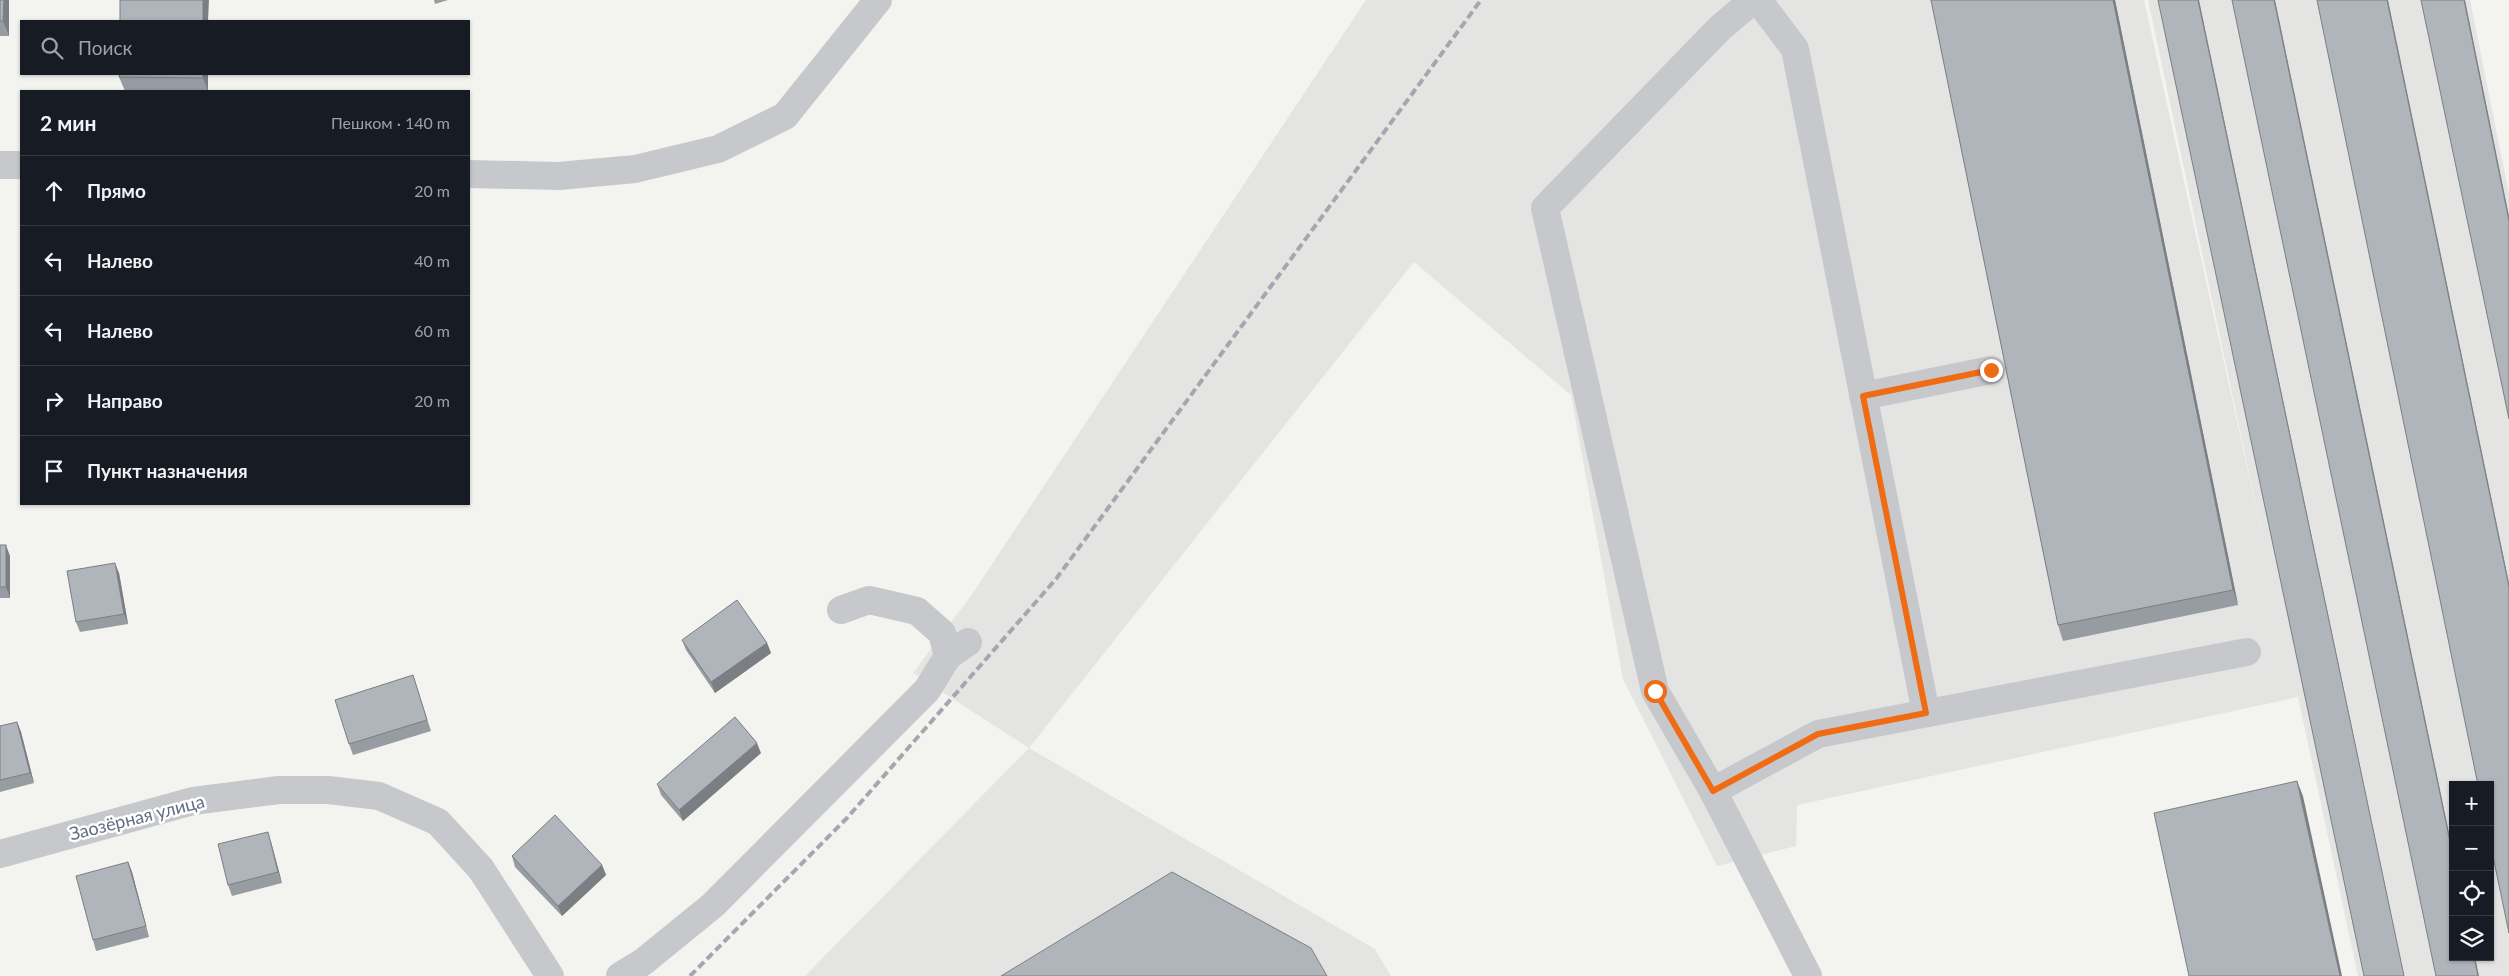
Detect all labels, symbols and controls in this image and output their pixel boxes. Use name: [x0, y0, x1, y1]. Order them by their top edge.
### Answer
search box: [20, 20, 470, 75]
icon: search: [38, 34, 66, 62]
text: Поиск: [78, 36, 132, 59]
text: 2 мин: [40, 110, 97, 135]
text: Пешком · 140 m: [331, 113, 450, 132]
icon: ahead: [40, 177, 68, 205]
text: Прямо: [87, 179, 146, 202]
text: 20 m: [414, 181, 450, 200]
icon: left: [40, 247, 68, 275]
text: Налево: [87, 249, 153, 272]
text: 40 m: [414, 251, 450, 270]
icon: left: [40, 317, 68, 345]
text: Налево: [87, 319, 153, 342]
text: 60 m: [414, 321, 450, 340]
route end: [1980, 359, 2003, 382]
icon: right: [40, 387, 68, 415]
text: Направо: [87, 389, 163, 412]
text: 20 m: [414, 391, 450, 410]
icon: arrive: [40, 457, 68, 485]
text: Пункт назначения: [87, 459, 248, 482]
route start: [1644, 680, 1667, 703]
map controls: [2449, 781, 2494, 961]
button: +: [2449, 781, 2494, 826]
street label: Заозёрная улица: [67, 790, 207, 844]
button: −: [2449, 826, 2494, 871]
button: locate: [2449, 871, 2494, 916]
button: layers: [2449, 916, 2494, 961]

